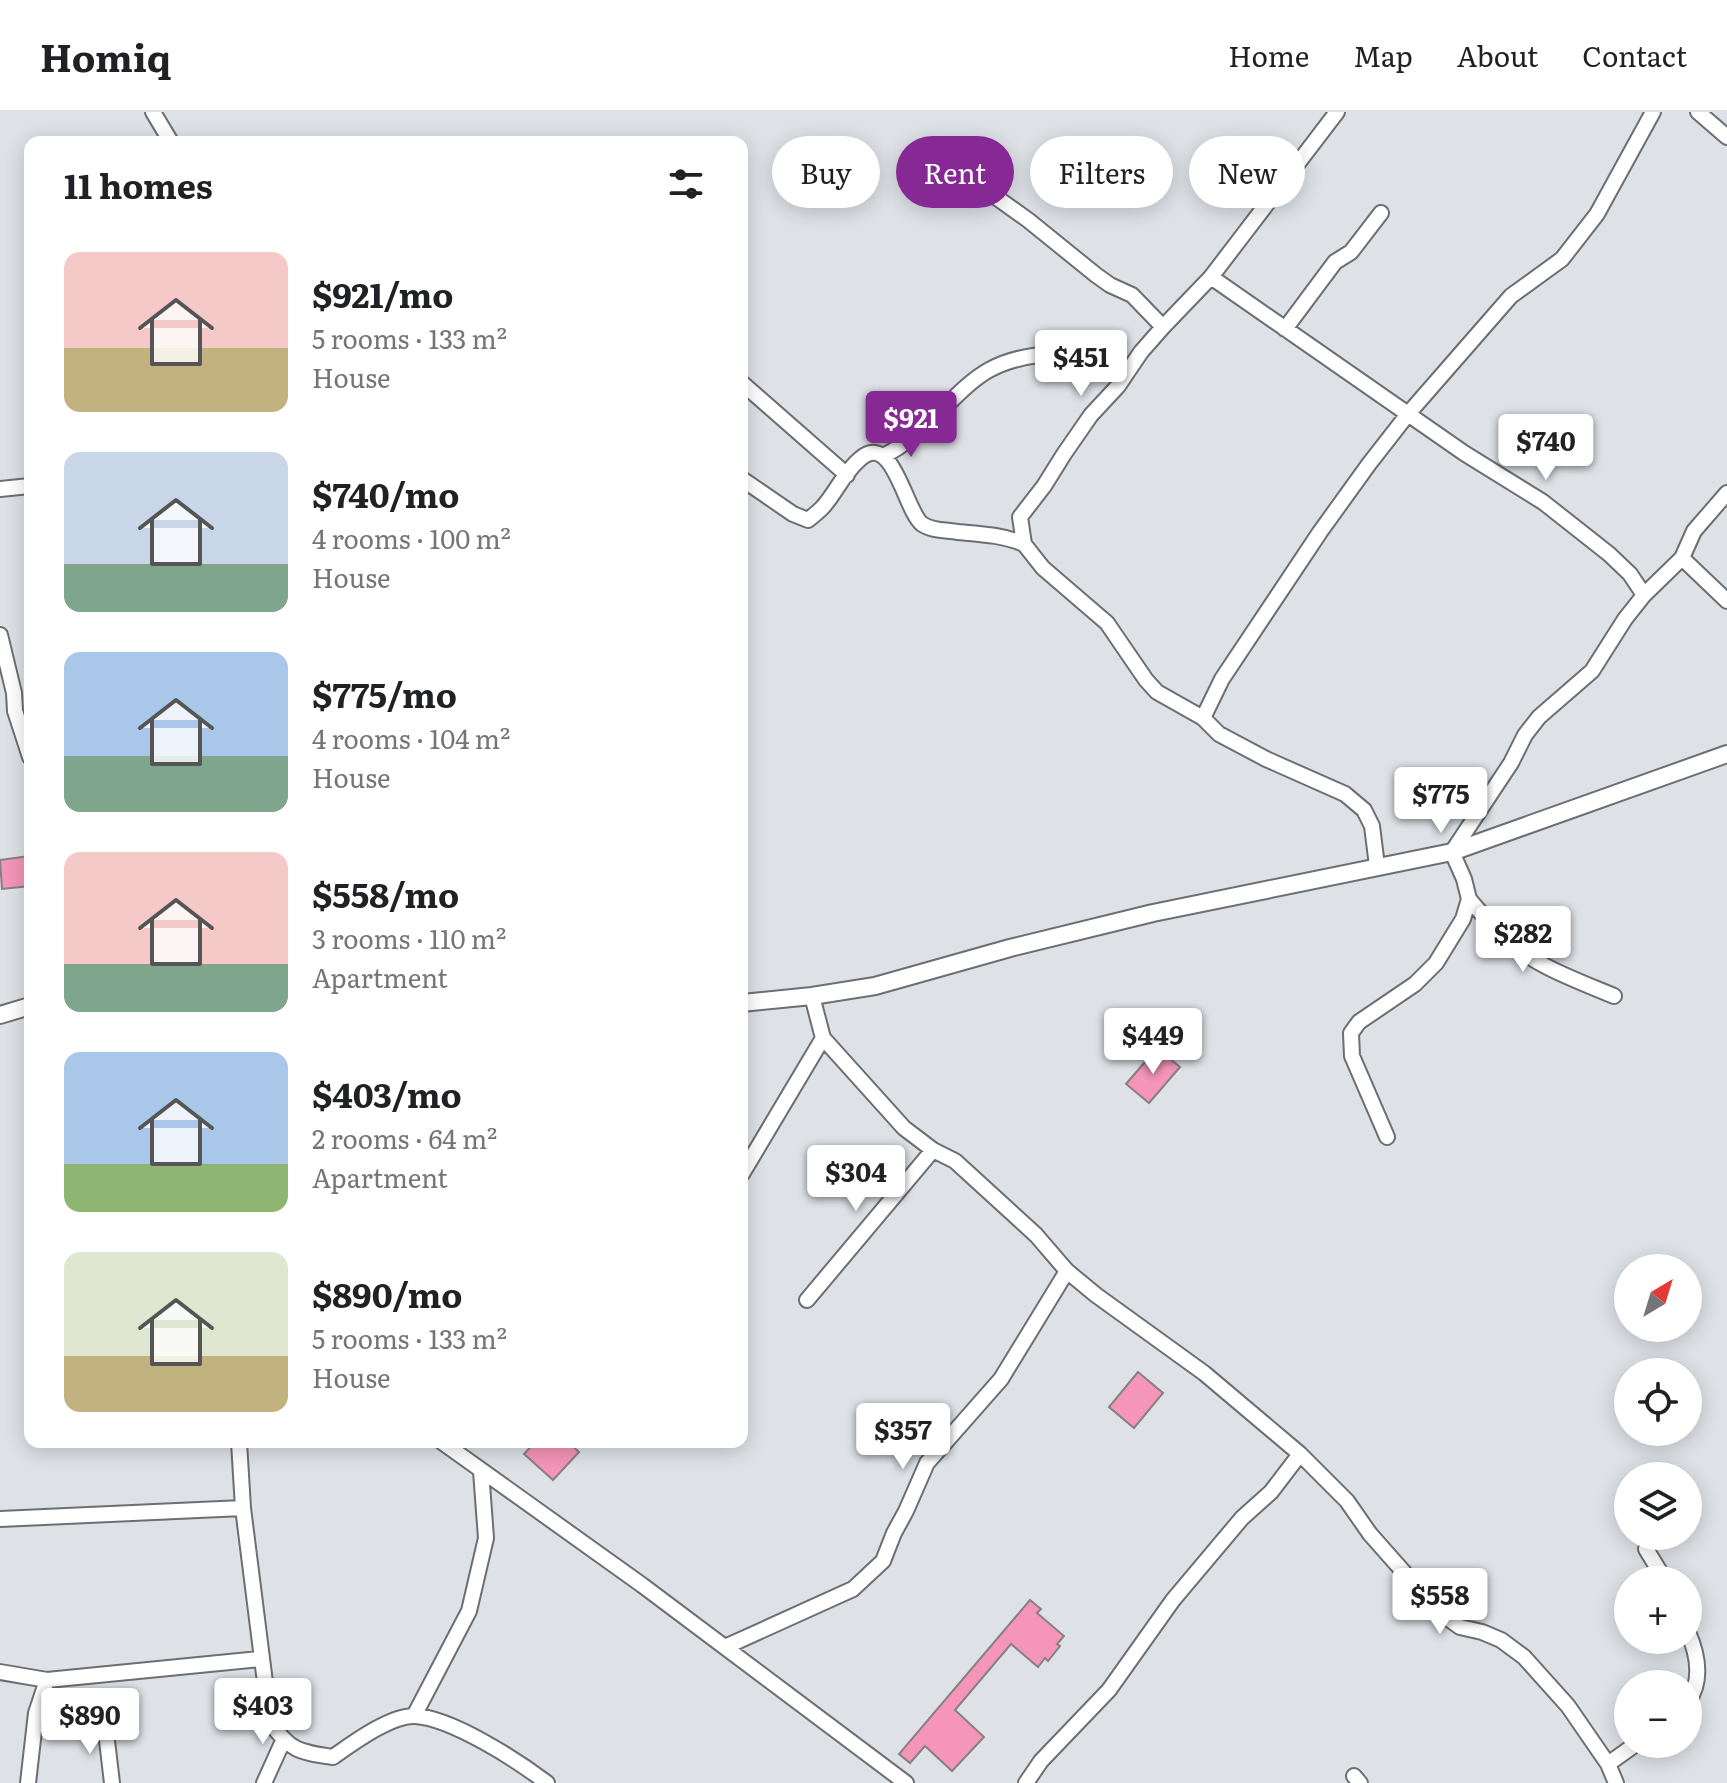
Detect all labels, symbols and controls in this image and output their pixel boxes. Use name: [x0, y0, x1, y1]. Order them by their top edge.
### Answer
text: Homiq: [40, 27, 171, 84]
text: Home: [1228, 34, 1309, 76]
text: Map: [1353, 34, 1413, 76]
text: About: [1457, 34, 1538, 76]
text: Contact: [1582, 34, 1687, 76]
chip: Buy: [772, 136, 880, 208]
chip: Rent: [896, 136, 1014, 208]
chip: Filters: [1030, 136, 1173, 208]
chip: New: [1189, 136, 1305, 208]
text: 11 homes: [64, 159, 213, 209]
icon: filters: [664, 162, 708, 206]
text: $921/mo: [312, 268, 454, 318]
icon: home: [128, 284, 224, 380]
text: 5 rooms · 133 m²: [312, 318, 507, 357]
pin: $451: [1034, 330, 1128, 398]
text: $451: [1053, 336, 1109, 375]
text: House: [312, 357, 390, 396]
pin: $921: [864, 391, 958, 459]
text: $921: [884, 397, 938, 436]
pin: $740: [1499, 414, 1593, 482]
text: $740: [1516, 420, 1576, 459]
text: $740/mo: [312, 468, 459, 518]
icon: home: [128, 484, 224, 580]
text: 4 rooms · 100 m²: [312, 518, 511, 557]
text: House: [312, 557, 390, 596]
text: $775/mo: [312, 668, 457, 718]
icon: home: [128, 684, 224, 780]
text: 4 rooms · 104 m²: [312, 718, 510, 757]
text: House: [312, 757, 390, 796]
pin: $775: [1394, 767, 1488, 835]
text: $775: [1412, 773, 1470, 812]
text: $558/mo: [312, 868, 459, 918]
icon: home: [128, 884, 224, 980]
pin: $282: [1476, 906, 1570, 974]
text: $282: [1494, 912, 1552, 951]
text: 3 rooms · 110 m²: [312, 918, 506, 957]
text: Apartment: [312, 957, 448, 996]
pin: $449: [1106, 1008, 1200, 1076]
text: $449: [1122, 1014, 1184, 1053]
text: $403/mo: [312, 1068, 462, 1118]
icon: home: [128, 1084, 224, 1180]
text: 2 rooms · 64 m²: [312, 1118, 497, 1157]
pin: $304: [809, 1145, 903, 1213]
text: $304: [825, 1151, 887, 1190]
text: Apartment: [312, 1157, 448, 1196]
north arrow: [1614, 1254, 1702, 1342]
map controls: [1614, 1254, 1702, 1758]
text: $890/mo: [312, 1268, 463, 1318]
icon: home: [128, 1284, 224, 1380]
text: 5 rooms · 133 m²: [312, 1318, 507, 1357]
text: House: [312, 1357, 390, 1396]
button: locate: [1614, 1358, 1702, 1446]
pin: $357: [856, 1403, 950, 1471]
text: $357: [874, 1409, 932, 1448]
button: layers: [1614, 1462, 1702, 1550]
button: +: [1614, 1566, 1702, 1654]
pin: $558: [1393, 1568, 1487, 1636]
text: $558: [1410, 1574, 1470, 1613]
button: −: [1614, 1670, 1702, 1758]
pin: $403: [216, 1678, 310, 1746]
text: $403: [232, 1684, 294, 1723]
pin: $890: [43, 1688, 137, 1756]
text: $890: [59, 1694, 121, 1733]

